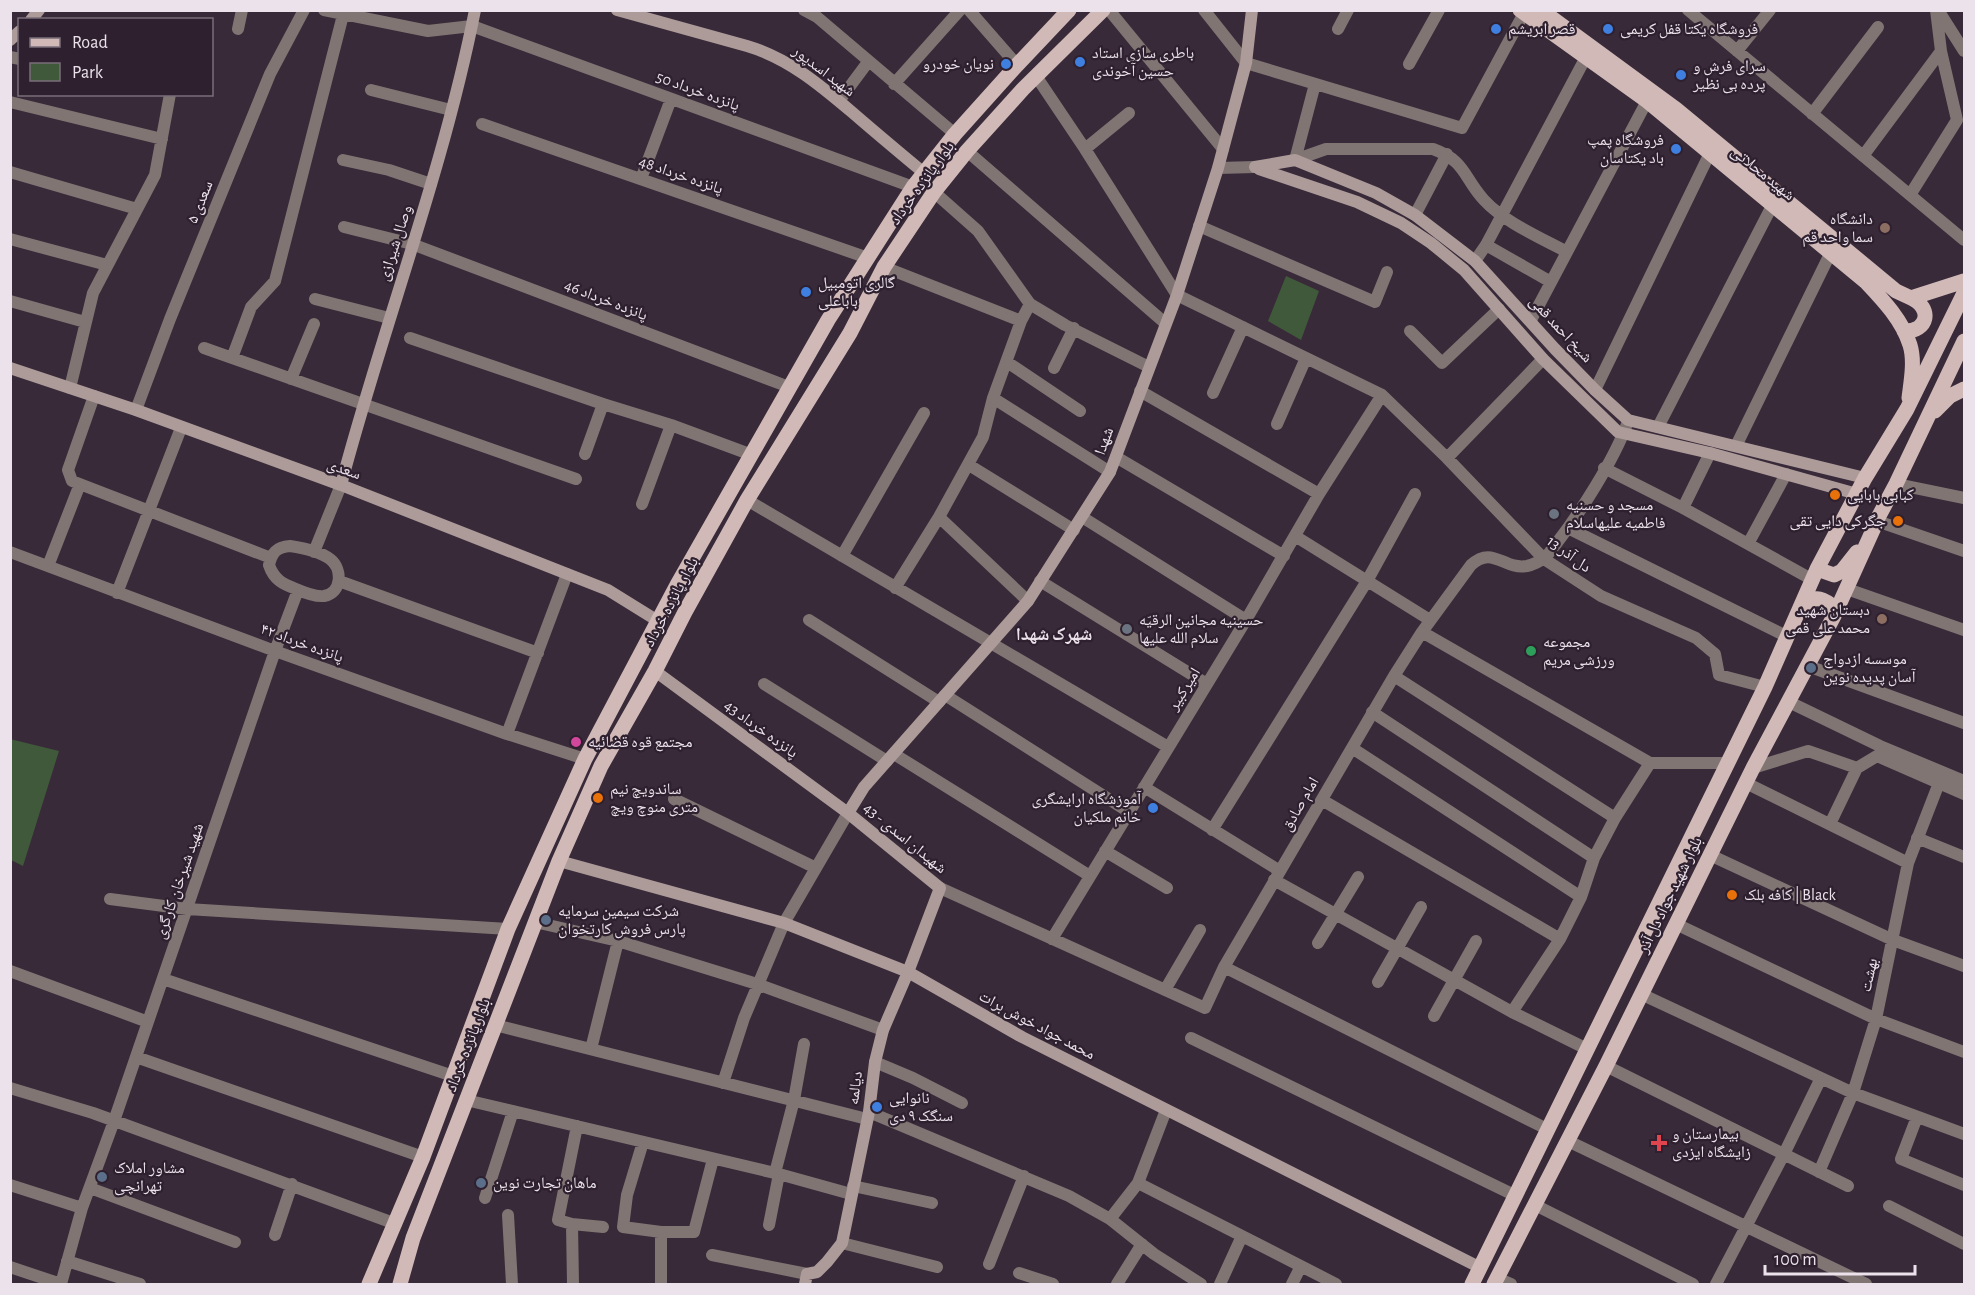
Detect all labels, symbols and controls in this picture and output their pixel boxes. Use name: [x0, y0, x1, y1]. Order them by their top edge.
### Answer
legend: [18, 18, 213, 96]
place label: قصر ابریشم: [1508, 21, 1576, 39]
place label: فروشگاه یکتا قفل کریمی: [1620, 21, 1758, 39]
marker: قصر ابریشم: [1489, 22, 1503, 36]
marker: فروشگاه یکتا قفل کریمی: [1601, 22, 1615, 36]
text: Road: [72, 34, 108, 52]
street label: شهید اسدپور: [788, 42, 858, 100]
place label: باطری سازی استاد حسین آخوندی: [1092, 45, 1194, 81]
marker: باطری سازی استاد حسین آخوندی: [1073, 55, 1087, 69]
place label: نویان خودرو: [923, 56, 994, 74]
marker: نویان خودرو: [999, 57, 1013, 71]
place label: سرای فرش و پرده بی نظیر: [1692, 58, 1766, 94]
text: Park: [72, 64, 104, 82]
street label: پانزده خرداد 50: [654, 68, 742, 115]
marker: سرای فرش و پرده بی نظیر: [1674, 68, 1688, 82]
place label: فروشگاه پمپ باد یکتاسان: [1587, 132, 1664, 168]
street label: بلوار پانزده خرداد: [887, 139, 958, 228]
marker: فروشگاه پمپ باد یکتاسان: [1669, 142, 1683, 156]
street label: شهید محلاتی: [1727, 143, 1798, 205]
street label: پانزده خرداد 48: [637, 153, 725, 198]
street label: سعدی ۵: [184, 178, 218, 226]
street label: وصال شیرازی: [375, 203, 417, 284]
place label: دانشگاه سما واحد قم: [1802, 211, 1873, 247]
marker: دانشگاه سما واحد قم: [1878, 221, 1892, 235]
place label: گالری اتومبیل باباعلی: [818, 275, 895, 311]
street label: پانزده خرداد 46: [562, 277, 650, 324]
marker: گالری اتومبیل باباعلی: [799, 285, 813, 299]
street label: شیخ احمد قمی: [1525, 293, 1596, 367]
street label: شهدا: [1092, 425, 1117, 457]
street label: سعدی: [324, 456, 363, 484]
place label: کبابی بابایی: [1847, 487, 1914, 505]
marker: کبابی بابایی: [1828, 488, 1842, 502]
place label: مسجد و حسنیه فاطمیه علیهاسلام: [1566, 497, 1666, 533]
marker: مسجد و حسنیه فاطمیه علیهاسلام: [1547, 507, 1561, 521]
place label: جگرکی دایی تقی: [1790, 513, 1886, 531]
marker: جگرکی دایی تقی: [1891, 514, 1905, 528]
street label: دل آذر 13: [1543, 532, 1594, 577]
street label: بلوار پانزده خرداد: [641, 555, 702, 650]
place label: دبستان شهید محمد علی قمی: [1785, 602, 1870, 638]
place label: حسینیه مجانین الرقیّه سلام الله علیها: [1139, 612, 1263, 648]
marker: دبستان شهید محمد علی قمی: [1875, 612, 1889, 626]
street label: پانزده خرداد ۴۲: [258, 621, 346, 667]
marker: حسینیه مجانین الرقیّه سلام الله علیها: [1120, 622, 1134, 636]
district label: شهرک شهدا: [1016, 626, 1092, 644]
place label: مجموعه ورزشی مریم: [1543, 634, 1615, 670]
marker: مجموعه ورزشی مریم: [1524, 644, 1538, 658]
place label: موسسه ازدواج آسان پدیده نوین: [1823, 651, 1916, 687]
marker: موسسه ازدواج آسان پدیده نوین: [1804, 661, 1818, 675]
street label: امیرکبیر: [1164, 665, 1204, 714]
street label: پانزده خرداد 43: [721, 697, 801, 762]
place label: مجتمع قوه قضائیه: [588, 734, 693, 752]
marker: مجتمع قوه قضائیه: [569, 735, 583, 749]
street label: امام صادق: [1278, 774, 1323, 835]
place label: ساندویچ نیم متری منوچ ویچ: [610, 781, 698, 817]
place label: آموزشگاه ارایشگری خانم ملکیان: [1032, 790, 1142, 827]
marker: ساندویچ نیم متری منوچ ویچ: [591, 791, 605, 805]
street label: شهیدان اسدی - 43: [859, 800, 950, 878]
marker: آموزشگاه ارایشگری خانم ملکیان: [1146, 801, 1160, 815]
street label: شهید شیرخان کارگری: [152, 821, 208, 942]
street label: بلوار شهید جواد دل آذر: [1634, 834, 1707, 957]
place label: کافه بلک | Black: [1744, 886, 1836, 904]
marker: کافه بلک | Black: [1725, 888, 1739, 902]
place label: شرکت سیمین سرمایه پارس فروش کارتخوان: [558, 903, 686, 939]
marker: شرکت سیمین سرمایه پارس فروش کارتخوان: [539, 913, 553, 927]
street label: بهشت: [1858, 957, 1881, 994]
street label: محمد جواد خوش برات: [975, 988, 1098, 1064]
street label: بلوار پانزده خرداد: [443, 996, 494, 1094]
street label: دیالمه: [845, 1070, 865, 1106]
place label: نانوایی سنگک ۹ دی: [889, 1090, 953, 1126]
marker: نانوایی سنگک ۹ دی: [870, 1100, 884, 1114]
place label: بیمارستان و زایشگاه ایزدی: [1672, 1126, 1751, 1162]
marker: بیمارستان و زایشگاه ایزدی: [1650, 1134, 1668, 1152]
place label: مشاور املاک تهرانچی: [114, 1160, 185, 1196]
marker: مشاور املاک تهرانچی: [95, 1170, 109, 1184]
place label: ماهان تجارت نوین: [493, 1175, 597, 1193]
marker: ماهان تجارت نوین: [474, 1176, 488, 1190]
scale bar: [1765, 1238, 1915, 1276]
text: 100 m: [1774, 1251, 1817, 1269]

